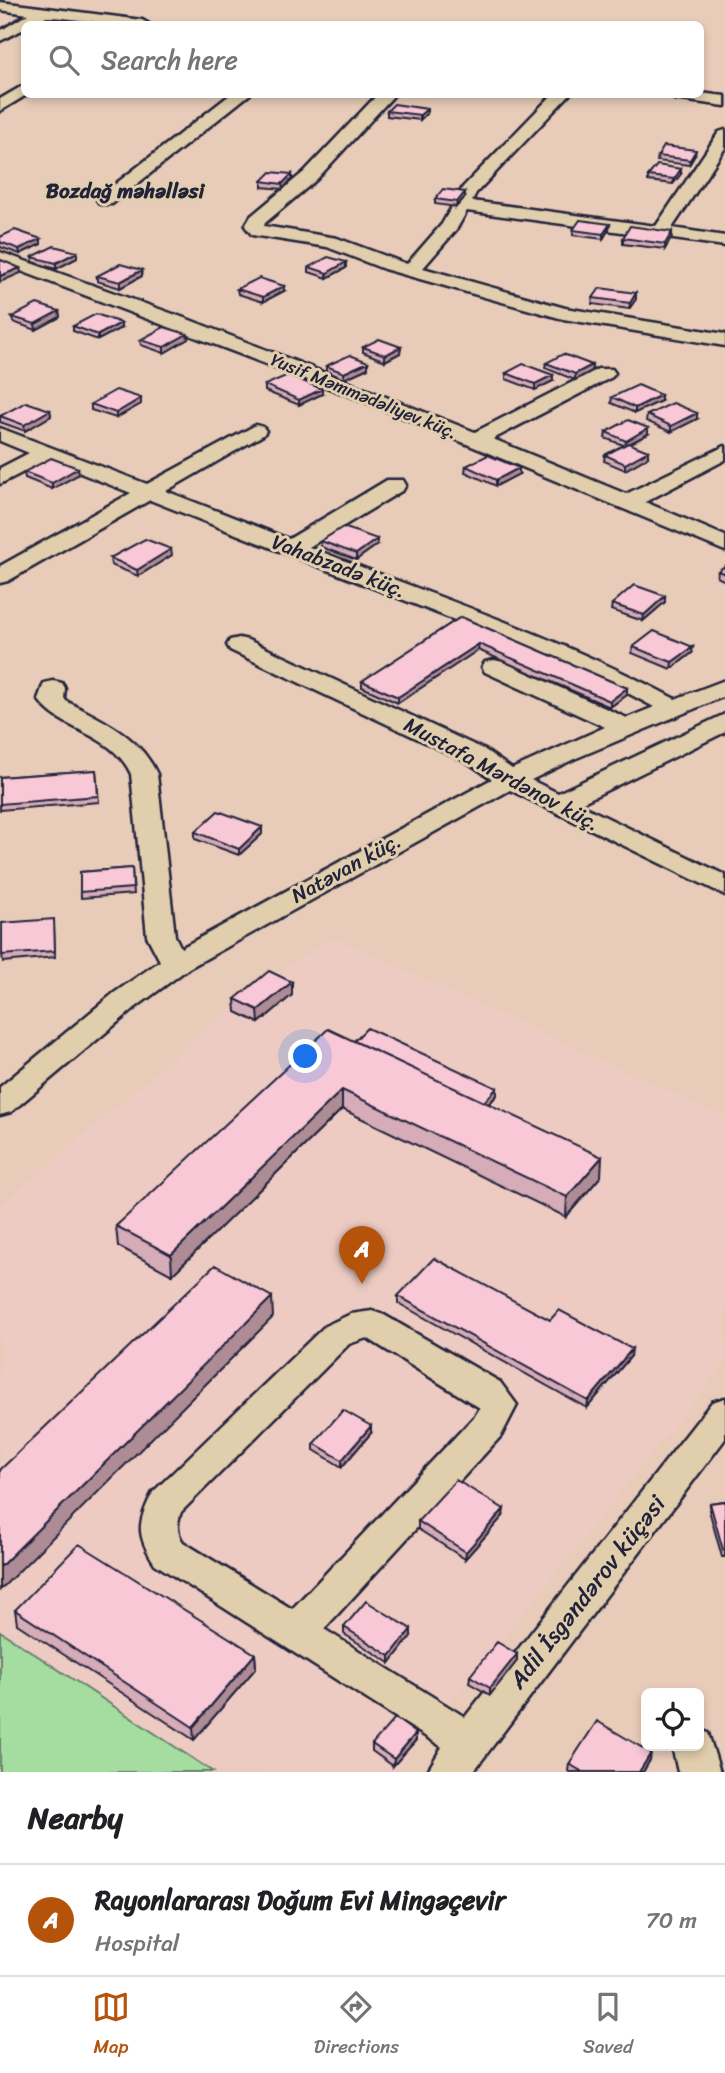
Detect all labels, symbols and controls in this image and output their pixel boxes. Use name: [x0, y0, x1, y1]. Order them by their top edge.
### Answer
search box: [21, 21, 704, 98]
text: Search here: [101, 37, 238, 83]
icon: search: [45, 41, 83, 79]
district label: Bozdağ məhəlləsi: [46, 172, 205, 210]
street label: Yusif Məmmədəliyev küç.: [266, 344, 462, 448]
street label: Vahabzadə küç.: [266, 523, 412, 609]
street label: Mustafa Mərdənov küç.: [397, 706, 607, 842]
street label: Natəvan küç.: [284, 822, 408, 914]
your location: [288, 1039, 322, 1073]
pin: A: [339, 1226, 385, 1284]
street label: Adil İsgəndərov küçəsi: [497, 1485, 677, 1699]
map controls: [641, 1688, 704, 1751]
button: locate: [641, 1688, 704, 1751]
text: Nearby: [28, 1791, 123, 1845]
text: Rayonlararası Doğum Evi Mingəçevir: [95, 1877, 505, 1923]
text: A: [43, 1900, 59, 1941]
text: 70 m: [646, 1900, 697, 1941]
text: Hospital: [95, 1923, 179, 1964]
tab: Map: [92, 1988, 130, 2063]
tab: Directions: [314, 1988, 399, 2063]
tab: Saved: [583, 1988, 633, 2063]

